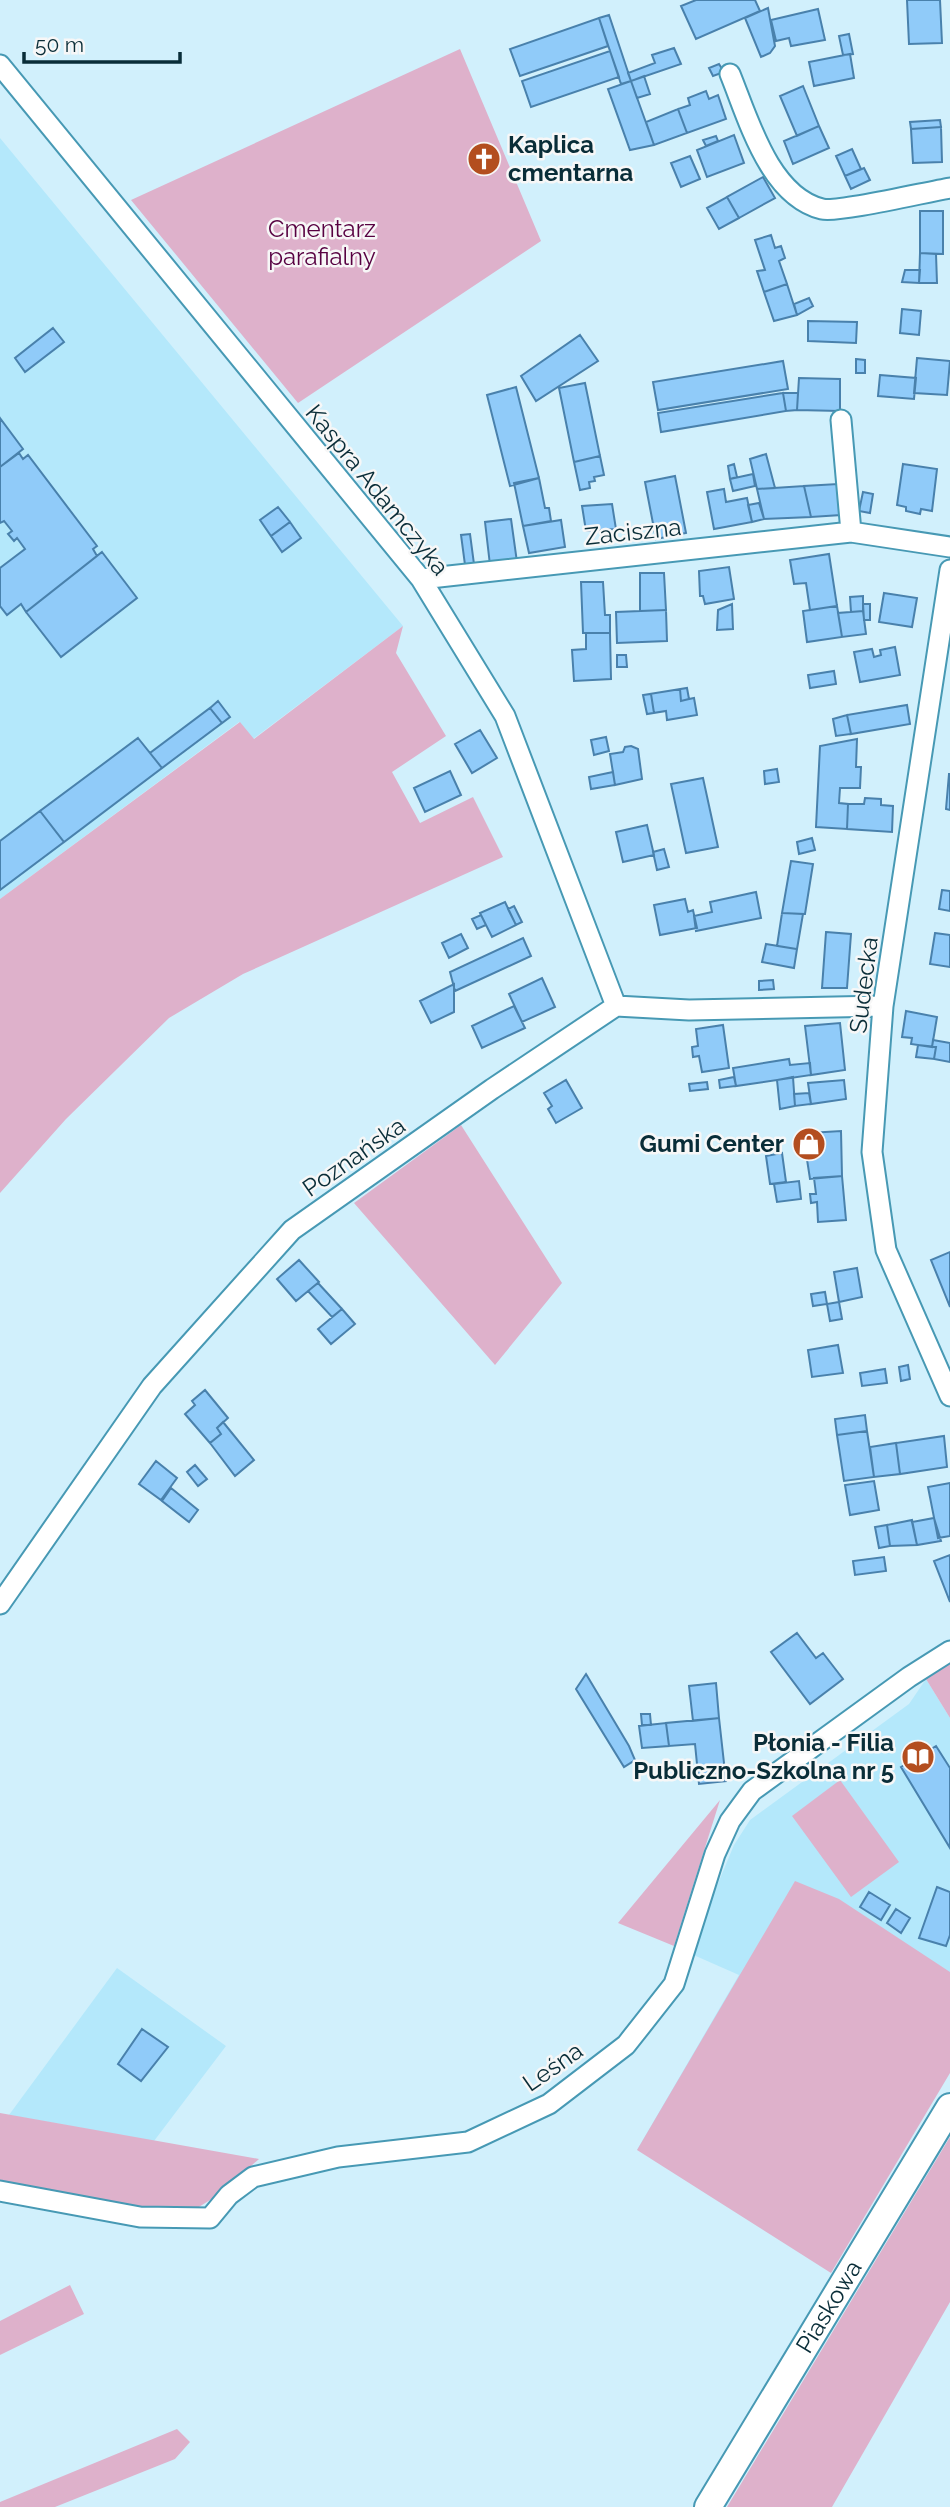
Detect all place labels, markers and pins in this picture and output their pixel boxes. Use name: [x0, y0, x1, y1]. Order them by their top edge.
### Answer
place label: Kaplica cmentarna: [508, 130, 633, 187]
church icon: Kaplica cmentarna: [465, 140, 503, 178]
shop icon: Gumi Center: [790, 1125, 828, 1163]
place label: Gumi Center: [640, 1129, 784, 1158]
place label: Płonia - Filia Publiczno-Szkolna nr 5: [633, 1728, 894, 1785]
library icon: Płonia - Filia Publiczno-Szkolna nr 5: [899, 1738, 937, 1776]

